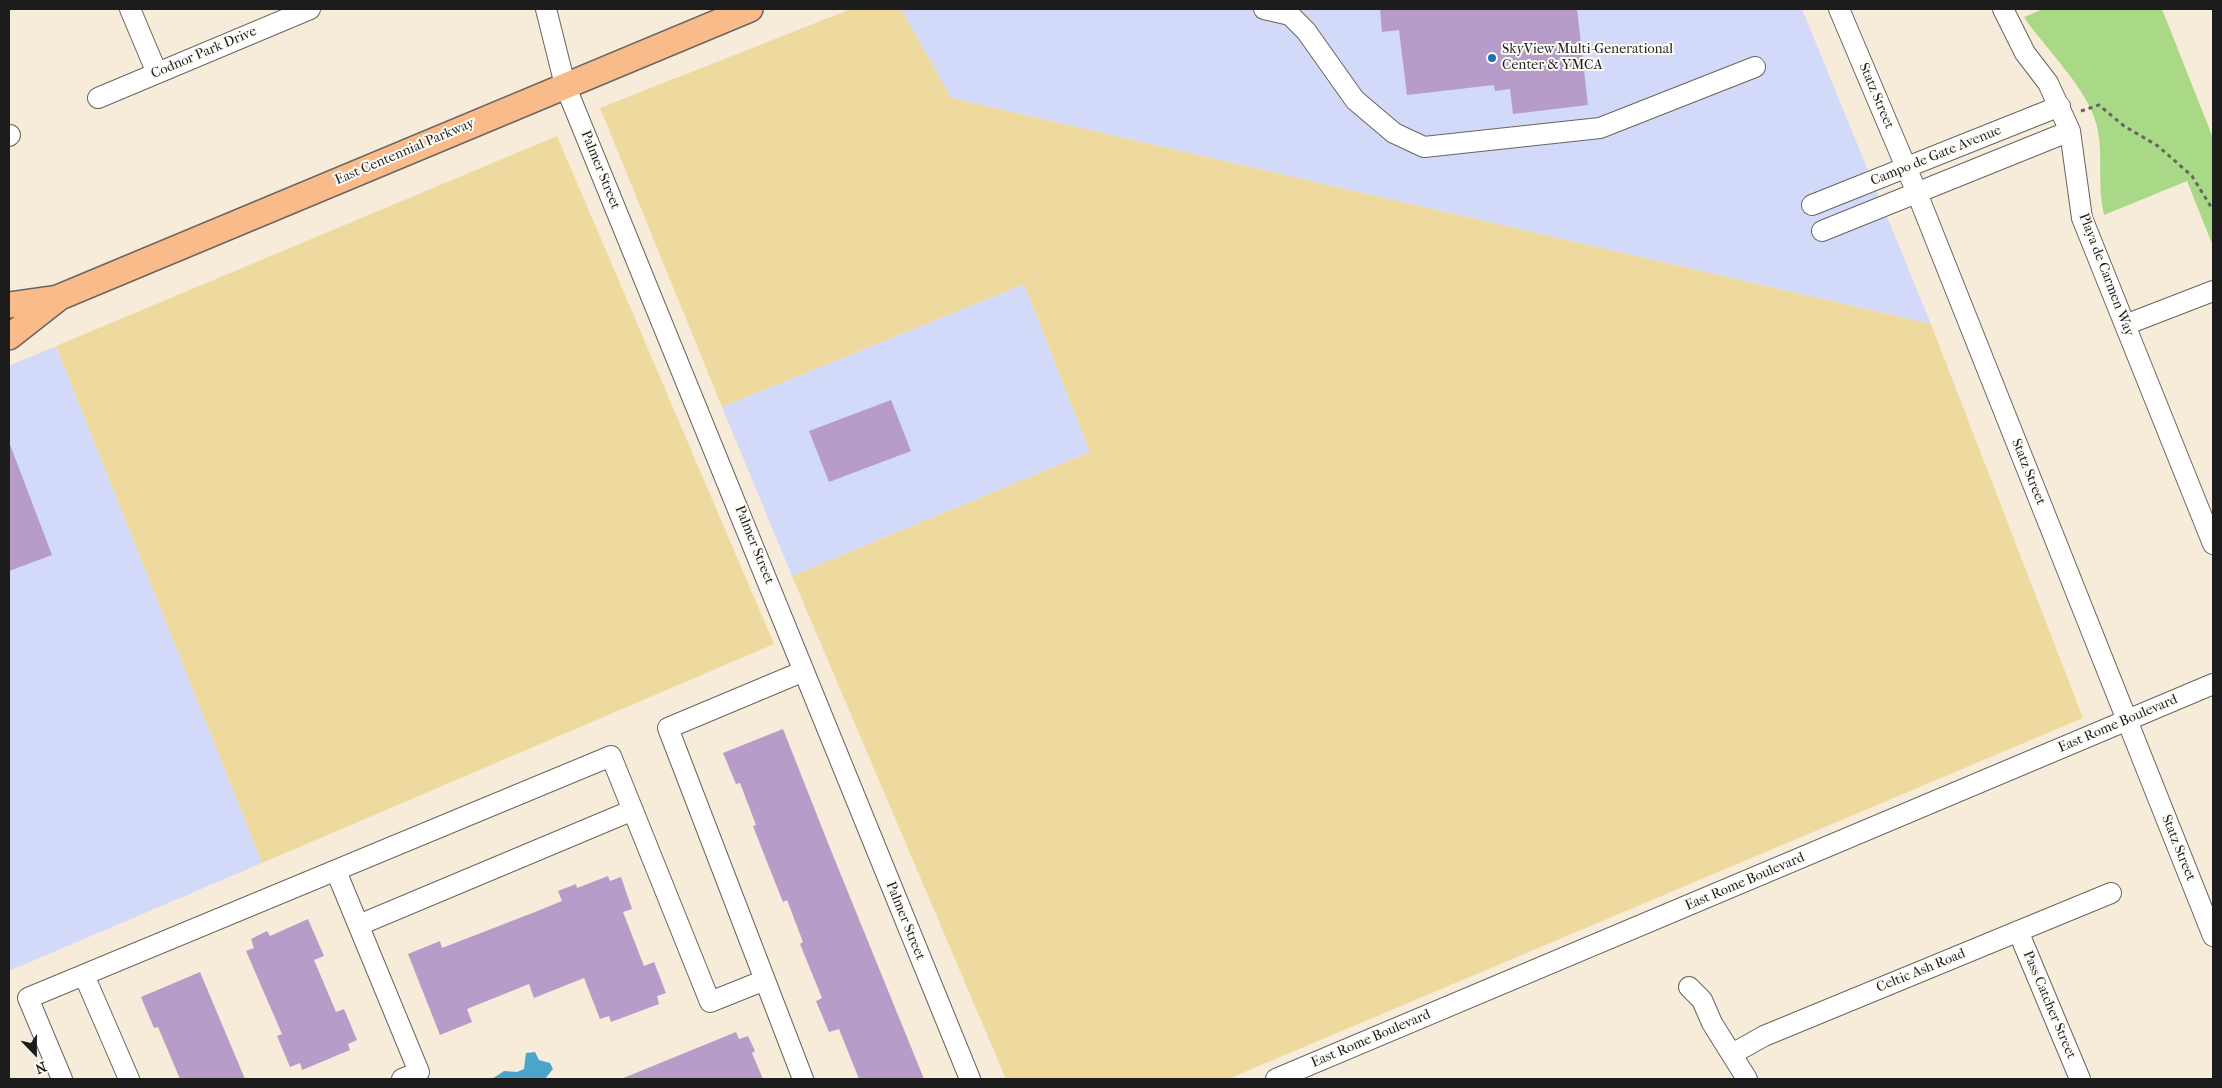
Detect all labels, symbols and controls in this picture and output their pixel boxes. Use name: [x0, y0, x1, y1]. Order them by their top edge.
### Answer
street label: Codnor Park Drive: [149, 23, 259, 83]
place label: SkyView Multi-Generational Center & YMCA: [1502, 42, 1673, 74]
marker: SkyView Multi-Generational Center & YMCA: [1486, 52, 1498, 64]
street label: Statz Street: [1855, 61, 1897, 131]
street label: East Centennial Parkway: [333, 115, 477, 189]
street label: Campo de Gate Avenue: [1868, 122, 2004, 190]
street label: Palmer Street: [577, 128, 623, 212]
street label: Playa de Carmen Way: [2075, 211, 2137, 339]
street label: Statz Street: [2007, 436, 2049, 508]
street label: Palmer Street: [731, 503, 777, 587]
street label: East Rome Boulevard: [2056, 691, 2180, 757]
street label: Statz Street: [2157, 812, 2199, 884]
street label: East Rome Boulevard: [1683, 849, 1807, 915]
street label: Palmer Street: [882, 879, 928, 963]
street label: Celtic Ash Road: [1874, 946, 1968, 996]
street label: Pass Catcher Street: [2019, 948, 2079, 1062]
street label: East Rome Boulevard: [1309, 1006, 1433, 1072]
north arrow: [10, 1028, 60, 1078]
text: N: [33, 1058, 49, 1077]

